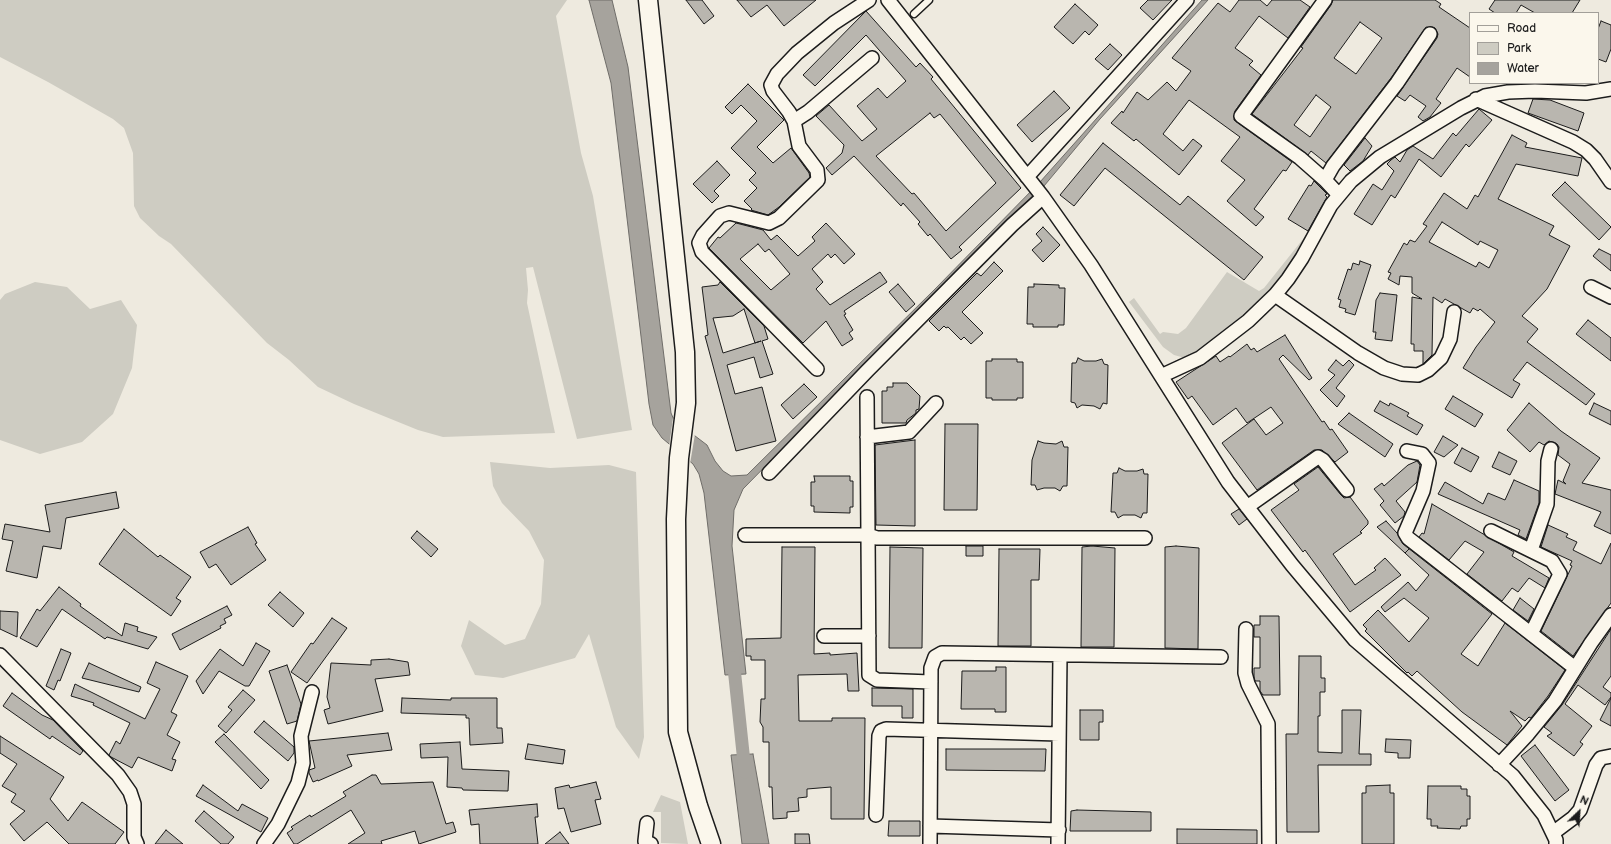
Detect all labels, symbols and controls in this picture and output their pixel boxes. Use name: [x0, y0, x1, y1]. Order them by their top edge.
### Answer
legend: [1469, 12, 1599, 84]
text: Road: [1507, 21, 1536, 36]
text: Park: [1507, 41, 1531, 56]
text: Water: [1507, 61, 1539, 76]
north arrow: [1559, 792, 1599, 832]
text: N: [1578, 793, 1591, 808]

